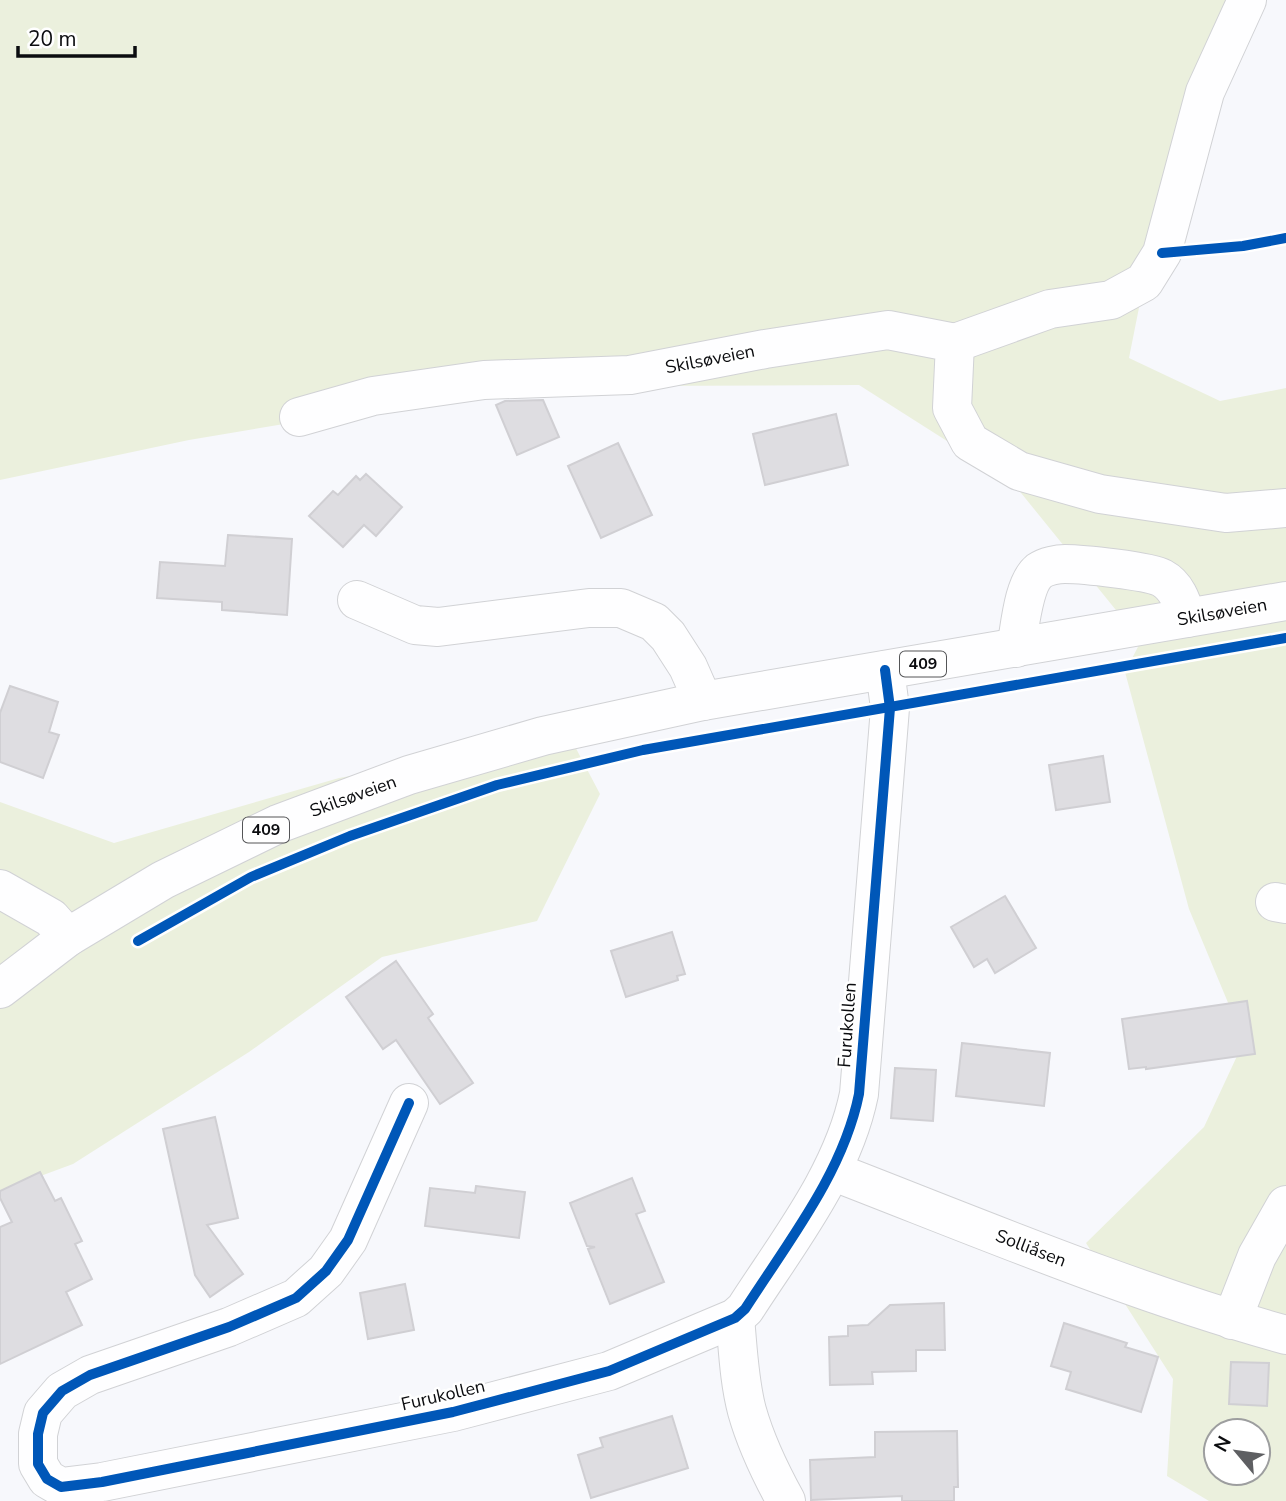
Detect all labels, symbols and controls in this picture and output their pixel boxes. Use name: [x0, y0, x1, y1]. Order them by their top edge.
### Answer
scale bar: [18, 14, 135, 58]
text: 20 m: [28, 25, 77, 53]
street label: Skilsøveien: [663, 339, 757, 379]
street label: Skilsøveien: [1175, 592, 1269, 632]
road number: 409: [900, 652, 946, 677]
street label: Skilsøveien: [306, 769, 400, 823]
road number: 409: [243, 818, 289, 842]
street label: Furukollen: [832, 982, 862, 1068]
street label: Solliåsen: [992, 1224, 1070, 1272]
street label: Furukollen: [399, 1374, 487, 1416]
north arrow: [1202, 1417, 1272, 1487]
text: N: [1208, 1432, 1238, 1457]

